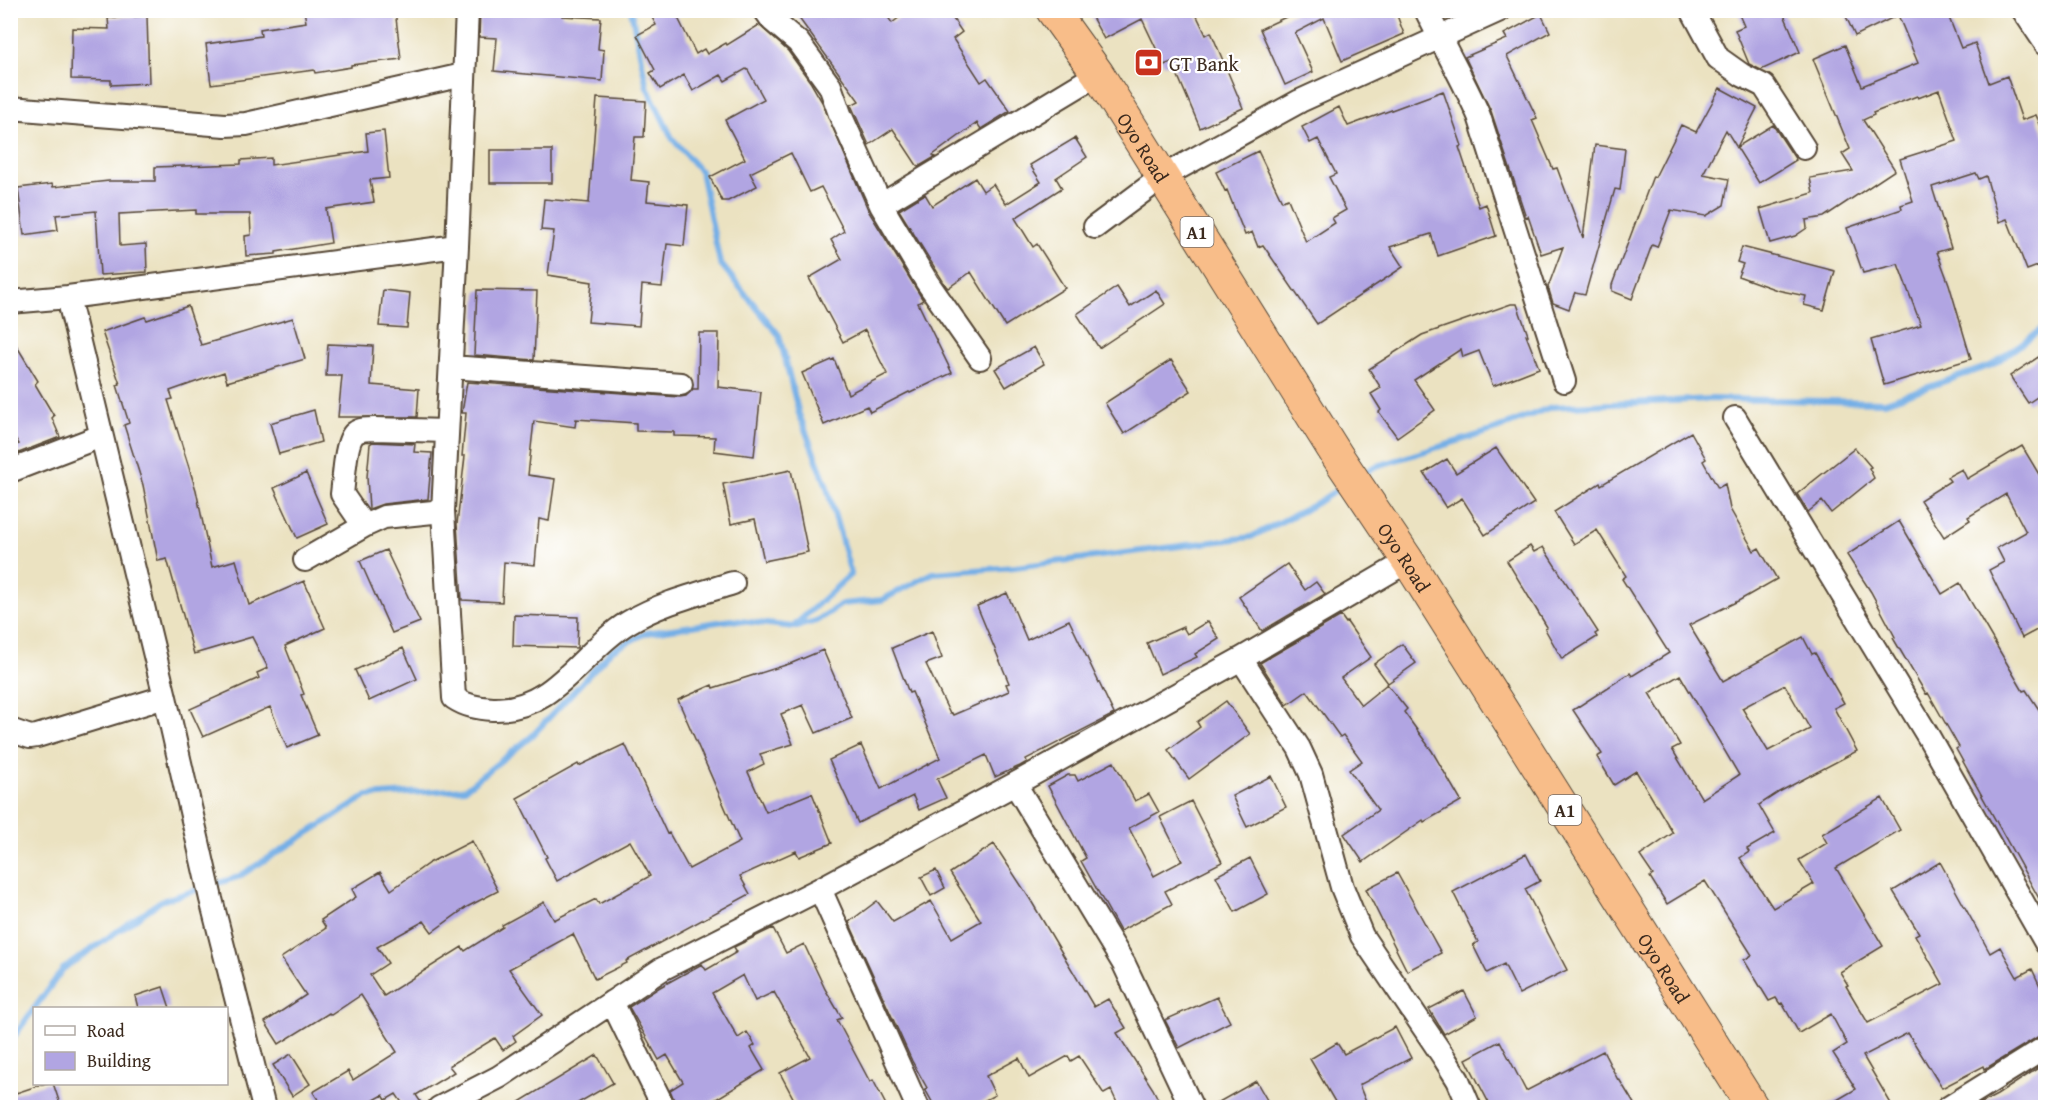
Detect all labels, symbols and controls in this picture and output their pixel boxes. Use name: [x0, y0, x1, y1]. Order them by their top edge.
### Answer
bank icon: GT Bank: [1132, 47, 1164, 79]
place label: GT Bank: [1169, 49, 1239, 78]
street label: Oyo Road: [1111, 106, 1177, 188]
road number: A1: [1180, 217, 1214, 247]
street label: Oyo Road: [1371, 516, 1439, 598]
road number: A1: [1548, 795, 1582, 825]
street label: Oyo Road: [1631, 927, 1698, 1009]
legend: [33, 1007, 228, 1085]
text: Road: [87, 1017, 125, 1044]
text: Building: [87, 1047, 151, 1074]

